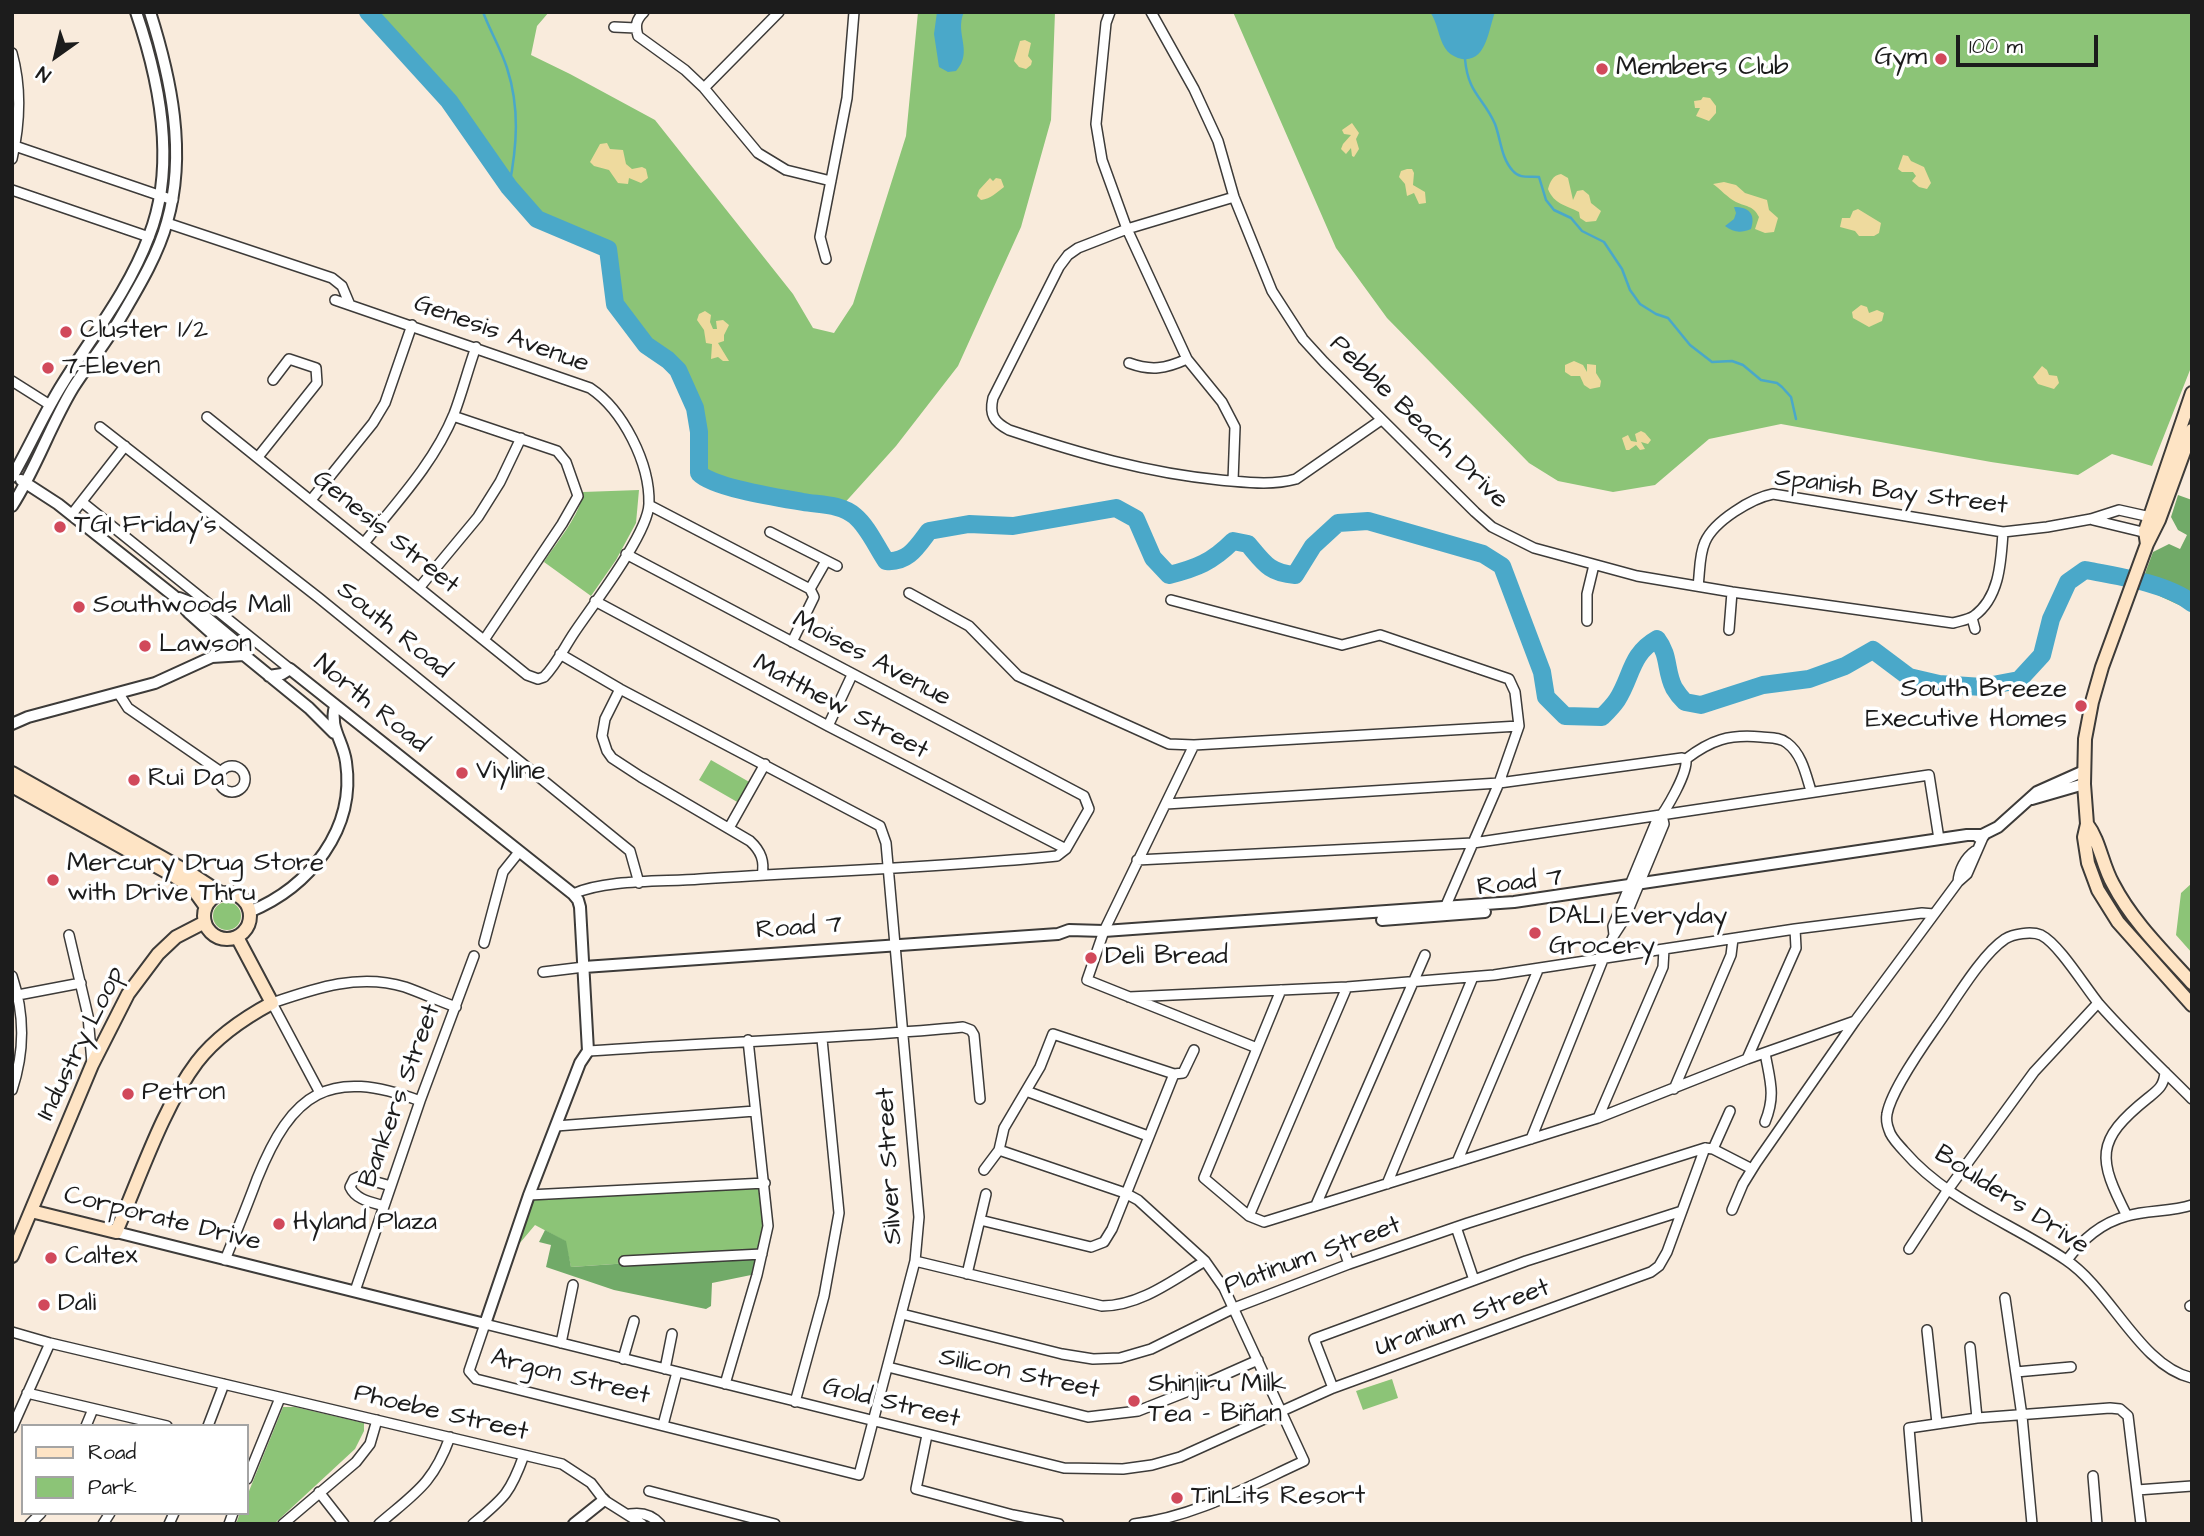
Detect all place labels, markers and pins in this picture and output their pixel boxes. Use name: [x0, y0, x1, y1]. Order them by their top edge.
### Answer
place label: Gym: [1874, 43, 1927, 75]
marker: Gym: [1933, 51, 1949, 67]
place label: Members Club: [1616, 53, 1789, 85]
marker: Members Club: [1594, 61, 1610, 77]
place label: Cluster 1/2: [80, 316, 208, 348]
marker: Cluster 1/2: [58, 324, 74, 340]
place label: 7-Eleven: [62, 352, 160, 384]
marker: 7-Eleven: [40, 360, 56, 376]
place label: TGI Friday's: [74, 511, 217, 543]
marker: TGI Friday's: [52, 519, 68, 535]
place label: Southwoods Mall: [93, 591, 291, 623]
marker: Southwoods Mall: [71, 599, 87, 615]
place label: Lawson: [159, 630, 252, 662]
marker: Lawson: [137, 638, 153, 654]
place label: South Breeze Executive Homes: [1866, 675, 2067, 736]
marker: South Breeze Executive Homes: [2073, 698, 2089, 714]
place label: Viyline: [476, 757, 546, 789]
place label: Rui Da: [148, 764, 224, 796]
marker: Viyline: [454, 765, 470, 781]
marker: Rui Da: [126, 772, 142, 788]
place label: Mercury Drug Store with Drive Thru: [67, 849, 324, 910]
marker: Mercury Drug Store with Drive Thru: [45, 872, 61, 888]
place label: DALI Everyday Grocery: [1549, 902, 1727, 964]
marker: DALI Everyday Grocery: [1527, 925, 1543, 941]
place label: Deli Bread: [1105, 942, 1228, 974]
marker: Deli Bread: [1083, 950, 1099, 966]
place label: Petron: [142, 1078, 225, 1110]
marker: Petron: [120, 1086, 136, 1102]
place label: Hyland Plaza: [293, 1208, 437, 1240]
marker: Hyland Plaza: [271, 1216, 287, 1232]
place label: Caltex: [65, 1242, 138, 1274]
marker: Caltex: [43, 1250, 59, 1266]
place label: Dali: [58, 1289, 96, 1321]
marker: Dali: [36, 1297, 52, 1313]
place label: Shinjiru Milk Tea - Biñan: [1148, 1370, 1287, 1432]
marker: Shinjiru Milk Tea - Biñan: [1126, 1393, 1142, 1409]
place label: TinLits Resort: [1191, 1482, 1365, 1514]
marker: TinLits Resort: [1169, 1490, 1185, 1506]

